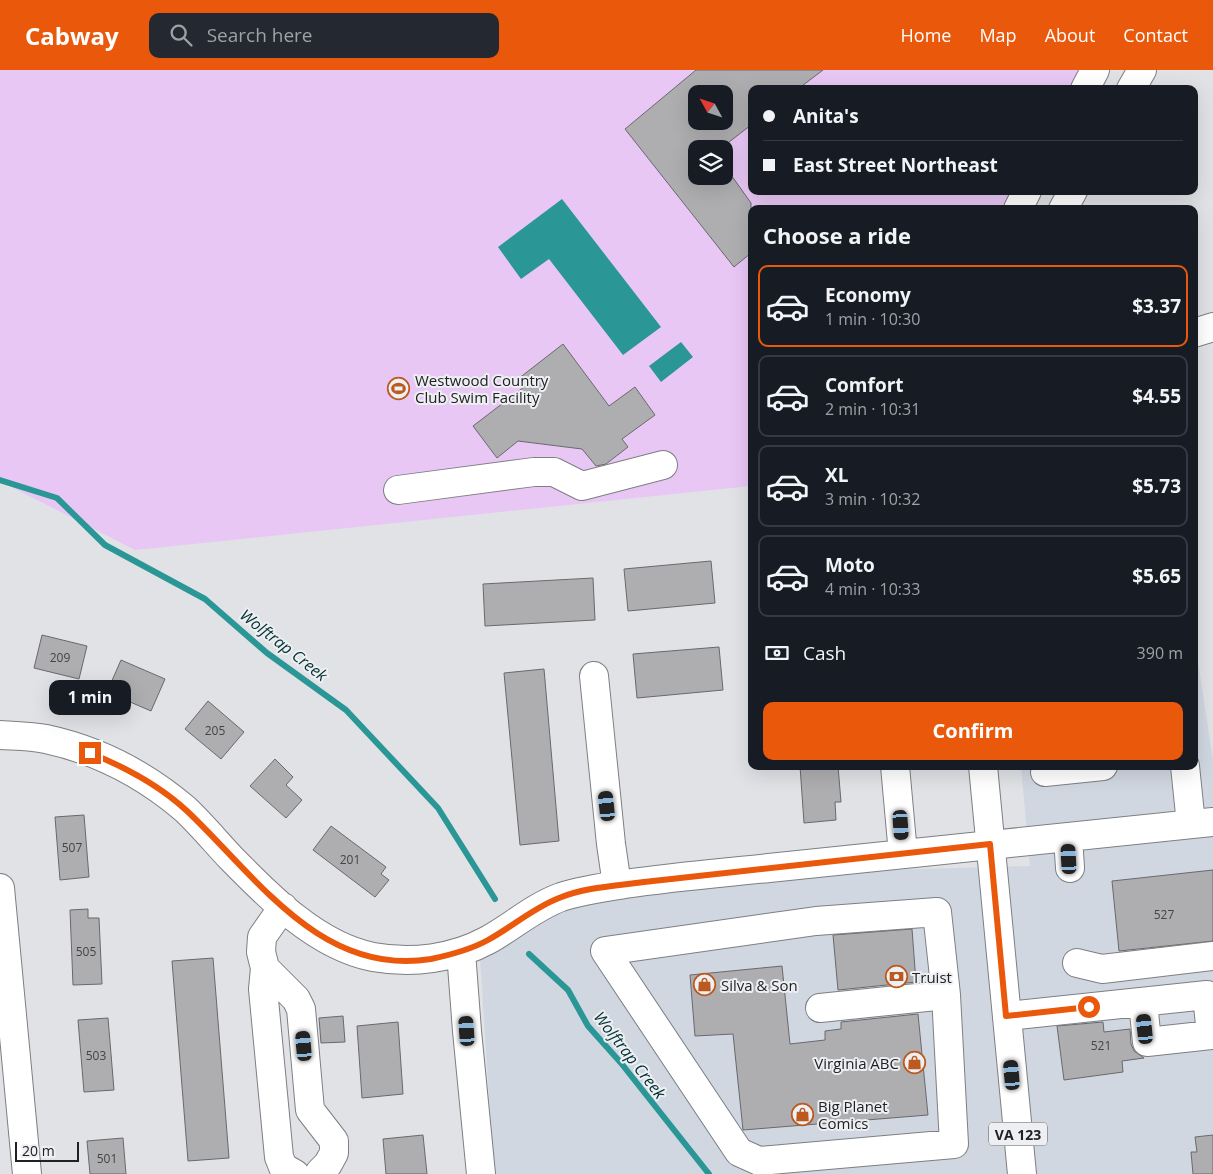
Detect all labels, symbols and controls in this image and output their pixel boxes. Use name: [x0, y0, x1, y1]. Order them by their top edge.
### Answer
search box: [149, 13, 499, 58]
text: Cabway: [25, 19, 119, 52]
icon: search: [167, 21, 195, 49]
text: Search here: [207, 22, 313, 48]
text: Home: [901, 23, 951, 47]
text: Map: [979, 23, 1017, 47]
text: About: [1045, 23, 1095, 47]
text: Contact: [1123, 23, 1188, 47]
north arrow: [688, 85, 732, 130]
map controls: [688, 85, 733, 185]
text: Anita's: [793, 103, 859, 129]
button: layers: [688, 140, 733, 185]
text: East Street Northeast: [793, 152, 998, 178]
text: Choose a ride: [763, 220, 911, 250]
text: Economy: [825, 282, 911, 308]
icon: car: [765, 284, 810, 329]
text: $3.37: [1132, 293, 1181, 319]
text: 1 min · 10:30: [825, 308, 920, 330]
place label: Westwood Country Club Swim Facility: [415, 370, 549, 407]
text: Comfort: [825, 372, 904, 398]
icon: car: [765, 374, 810, 419]
sports icon: Westwood Country Club Swim Facility: [387, 377, 411, 401]
text: $4.55: [1132, 383, 1181, 409]
text: 2 min · 10:31: [825, 398, 920, 420]
text: XL: [825, 462, 848, 488]
icon: car: [765, 464, 810, 509]
text: $5.73: [1132, 473, 1181, 499]
text: 3 min · 10:32: [825, 488, 920, 510]
text: Moto: [825, 552, 875, 578]
icon: car: [765, 554, 810, 599]
text: $5.65: [1132, 563, 1181, 589]
text: 4 min · 10:33: [825, 578, 920, 600]
water label: Wolftrap Creek: [236, 604, 333, 687]
icon: cash: [763, 639, 791, 667]
text: Cash: [803, 640, 846, 666]
text: 390 m: [1137, 642, 1183, 664]
house number: 209: [50, 649, 70, 666]
callout: 1 min: [49, 680, 131, 716]
text: 1 min: [68, 686, 112, 708]
button: Confirm: [763, 702, 1183, 760]
house number: 205: [205, 722, 225, 739]
route end: [79, 742, 101, 764]
car: [597, 790, 616, 822]
car: [892, 810, 909, 840]
house number: 507: [62, 839, 82, 856]
car: [1060, 844, 1077, 874]
house number: 201: [340, 851, 360, 868]
house number: 527: [1154, 906, 1174, 923]
house number: 505: [76, 943, 96, 960]
bank icon: Truist: [884, 965, 908, 989]
place label: Truist: [912, 967, 952, 987]
shop icon: Silva & Son: [693, 973, 717, 997]
place label: Silva & Son: [721, 975, 798, 995]
route start: [1078, 996, 1100, 1018]
water label: Wolftrap Creek: [589, 1007, 672, 1104]
car: [1135, 1013, 1154, 1045]
car: [458, 1016, 475, 1046]
car: [295, 1030, 312, 1062]
house number: 521: [1091, 1037, 1111, 1054]
house number: 503: [86, 1047, 106, 1064]
shop icon: Virginia ABC: [903, 1051, 927, 1075]
place label: Virginia ABC: [814, 1053, 899, 1073]
car: [1003, 1059, 1020, 1091]
place label: Big Planet Comics: [818, 1096, 888, 1133]
shop icon: Big Planet Comics: [790, 1103, 814, 1127]
road number: VA 123: [989, 1122, 1047, 1146]
scale bar: [15, 1139, 79, 1162]
text: 20 m: [22, 1141, 55, 1160]
house number: 501: [97, 1150, 117, 1167]

